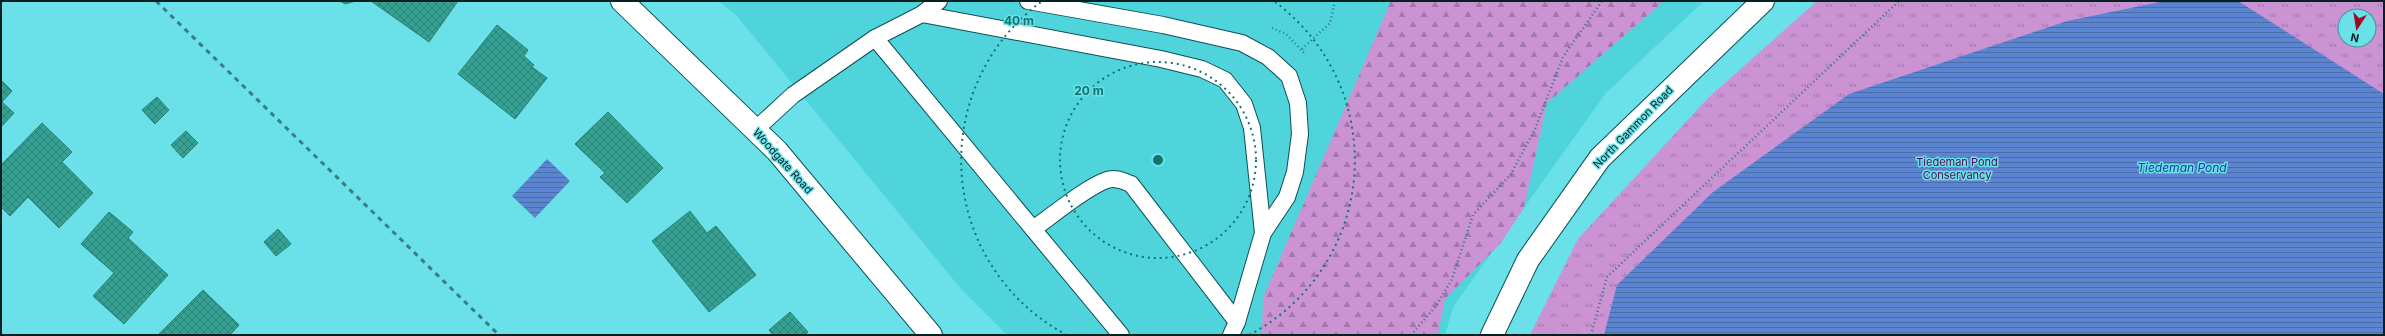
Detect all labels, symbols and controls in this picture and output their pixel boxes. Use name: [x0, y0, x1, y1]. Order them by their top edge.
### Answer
north arrow: [2337, 8, 2377, 48]
text: 40 m: [1004, 13, 1034, 28]
text: N: [2349, 30, 2360, 46]
text: 20 m: [1074, 83, 1104, 98]
street label: North Gammon Road: [1590, 83, 1676, 171]
street label: Woodgate Road: [750, 126, 816, 196]
centre of rings: [1151, 153, 1165, 167]
park label: Tiedeman Pond Conservancy: [1916, 155, 1998, 182]
water label: Tiedeman Pond: [2137, 160, 2227, 175]

